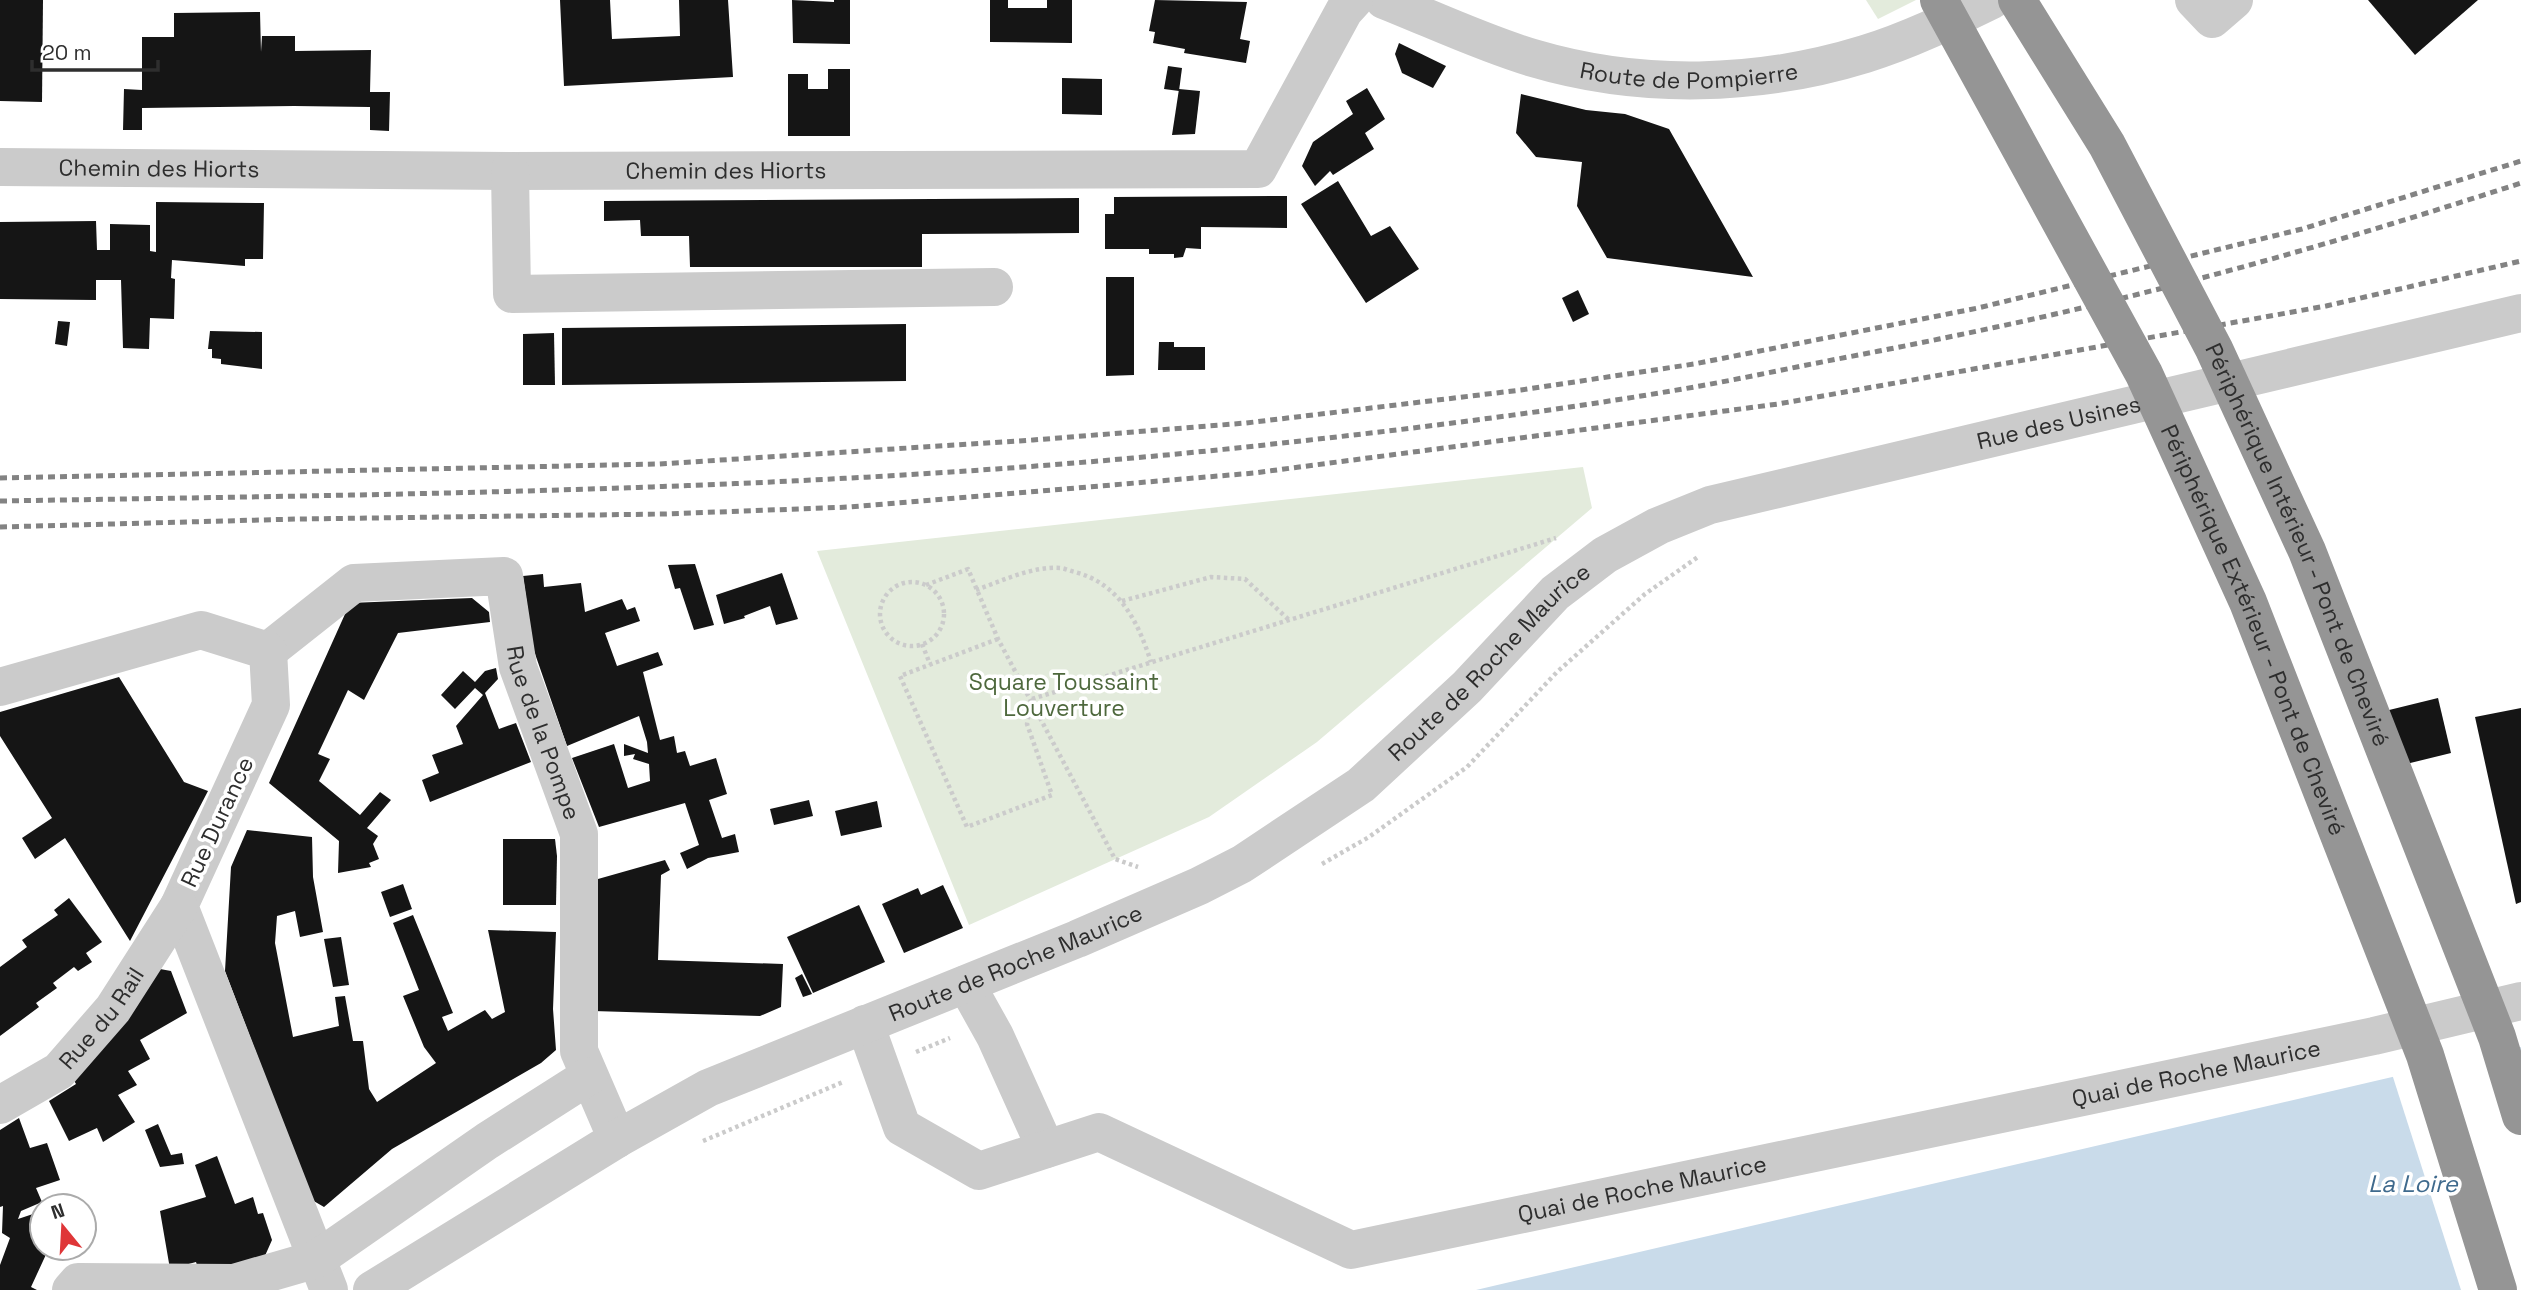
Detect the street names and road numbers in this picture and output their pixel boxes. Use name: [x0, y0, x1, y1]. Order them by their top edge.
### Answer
street label: Route de Pompierre: [1577, 55, 1800, 95]
street label: Chemin des Hiorts: [58, 152, 260, 184]
street label: Chemin des Hiorts: [626, 155, 826, 186]
street label: Périphérique Intérieur - Pont de Cheviré: [2198, 338, 2397, 751]
street label: Rue des Usines: [1974, 389, 2144, 456]
street label: Périphérique Extérieur - Pont de Cheviré: [2154, 420, 2353, 840]
street label: Route de Roche Maurice: [1382, 557, 1596, 768]
street label: Rue de la Pompe: [500, 644, 588, 824]
street label: Rue Durance: [174, 752, 260, 892]
street label: Route de Roche Maurice: [884, 897, 1147, 1029]
street label: Rue du Rail: [52, 962, 151, 1076]
street label: Quai de Roche Maurice: [2069, 1033, 2323, 1114]
street label: Quai de Roche Maurice: [1515, 1148, 1769, 1230]

